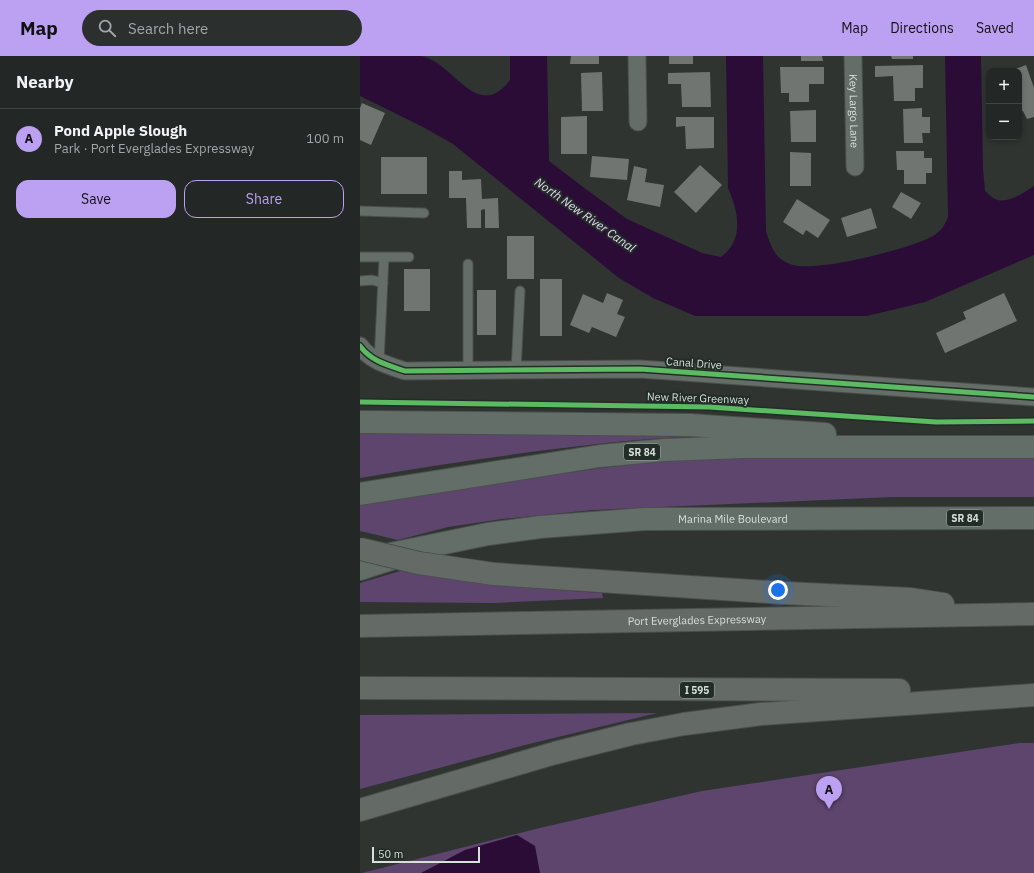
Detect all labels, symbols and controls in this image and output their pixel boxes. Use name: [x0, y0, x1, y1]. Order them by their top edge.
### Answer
search box: [82, 10, 362, 46]
text: Map: [20, 16, 58, 40]
icon: search: [96, 17, 118, 39]
text: Search here: [128, 19, 208, 38]
text: Map: [841, 19, 868, 37]
text: Directions: [890, 19, 954, 37]
text: Saved: [976, 19, 1014, 37]
map controls: [986, 68, 1022, 140]
button: +: [986, 68, 1022, 104]
text: Nearby: [16, 71, 74, 93]
street label: Key Largo Lane: [846, 74, 862, 148]
button: −: [986, 104, 1022, 140]
text: Pond Apple Slough: [54, 121, 187, 140]
text: A: [25, 130, 33, 147]
text: 100 m: [306, 130, 344, 147]
text: Park · Port Everglades Expressway: [54, 140, 254, 157]
water label: North New River Canal: [532, 174, 639, 255]
button: Save: [16, 180, 176, 218]
button: Share: [184, 180, 344, 218]
street label: Canal Drive: [666, 354, 722, 372]
street label: New River Greenway: [647, 389, 750, 407]
road number: SR 84: [624, 444, 660, 460]
road number: SR 84: [947, 510, 983, 526]
street label: Marina Mile Boulevard: [678, 512, 788, 526]
your location: [768, 580, 788, 600]
street label: Port Everglades Expressway: [628, 612, 767, 628]
road number: I 595: [680, 682, 714, 698]
pin: A: [816, 776, 842, 809]
scale bar: [372, 845, 480, 864]
text: 50 m: [378, 847, 403, 861]

